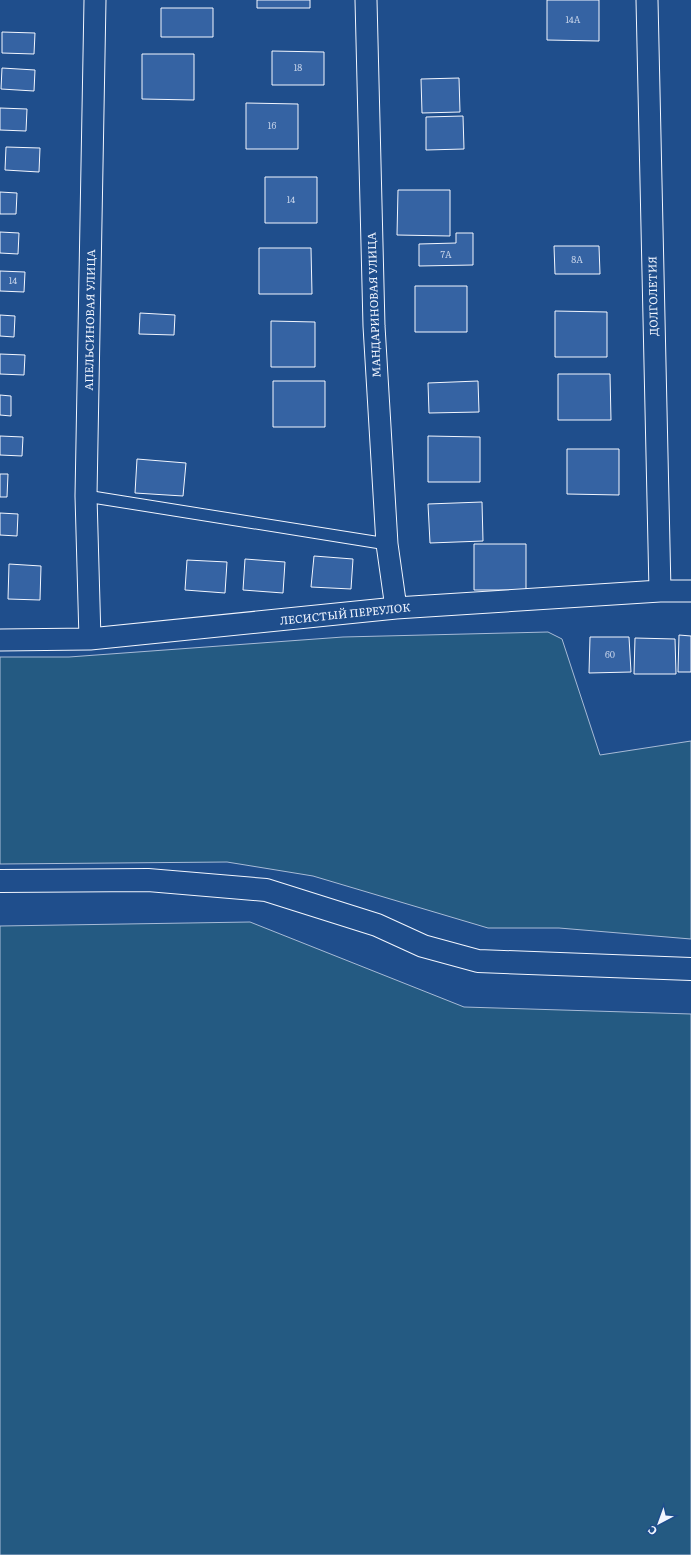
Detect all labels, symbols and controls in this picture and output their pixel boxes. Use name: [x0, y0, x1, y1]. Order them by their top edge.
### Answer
house number: 14А: [566, 12, 581, 26]
house number: 18: [294, 60, 302, 74]
house number: 16: [268, 118, 276, 132]
house number: 14: [287, 192, 295, 206]
street label: МАНДАРИНОВАЯ УЛИЦА: [362, 232, 384, 378]
house number: 7А: [440, 247, 452, 261]
street label: АПЕЛЬСИНОВАЯ УЛИЦА: [80, 249, 98, 391]
house number: 8А: [571, 252, 583, 266]
street label: ДОЛГОЛЕТИЯ: [643, 256, 661, 336]
house number: 14: [9, 273, 17, 287]
street label: ЛЕСИСТЫЙ ПЕРЕУЛОК: [279, 598, 411, 628]
house number: 60: [605, 647, 615, 661]
north arrow: [639, 1503, 679, 1543]
text: С: [643, 1523, 660, 1540]

